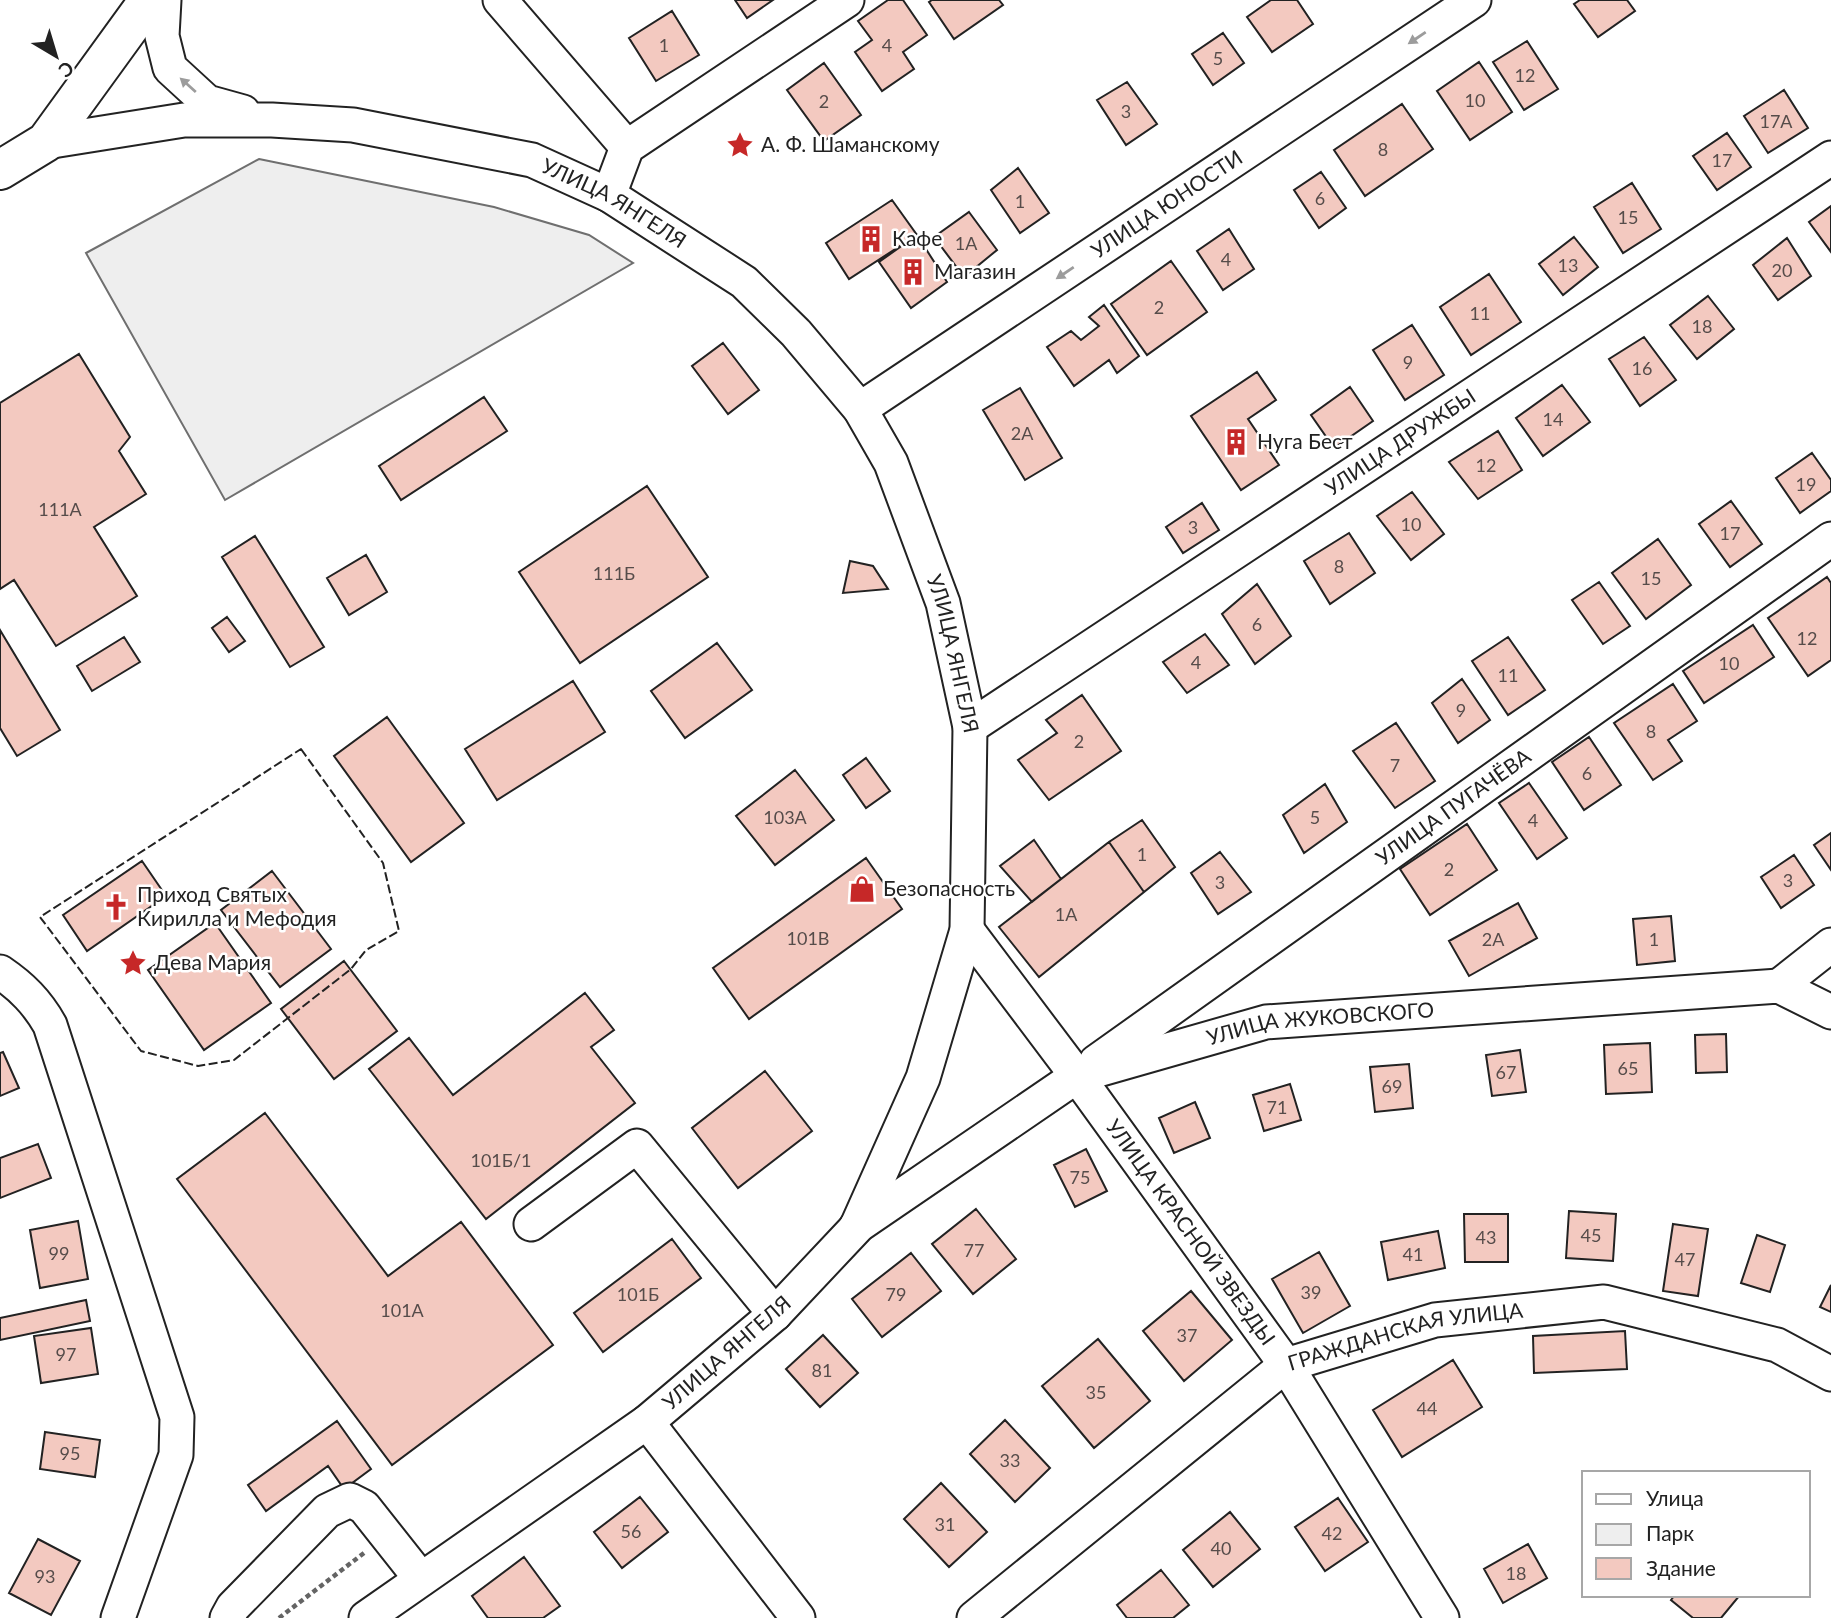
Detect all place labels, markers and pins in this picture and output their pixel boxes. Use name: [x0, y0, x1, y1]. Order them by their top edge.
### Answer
place icon: А. Ф. Шаманскому: [725, 130, 755, 160]
place label: А. Ф. Шаманскому: [761, 131, 940, 156]
building icon: Кафе: [856, 224, 886, 254]
place label: Кафе: [892, 225, 942, 250]
building icon: Магазин: [898, 257, 928, 287]
place label: Магазин: [934, 258, 1016, 283]
building icon: Нуга Бест: [1221, 427, 1251, 457]
place label: Нуга Бест: [1257, 428, 1353, 453]
shop icon: Безопасность: [847, 874, 877, 904]
place label: Безопасность: [883, 875, 1015, 900]
place label: Приход Святых Кирилла и Мефодия: [137, 881, 337, 930]
church icon: Приход Святых Кирилла и Мефодия: [101, 892, 131, 922]
place icon: Дева Мария: [118, 948, 148, 978]
place label: Дева Мария: [154, 949, 271, 974]

